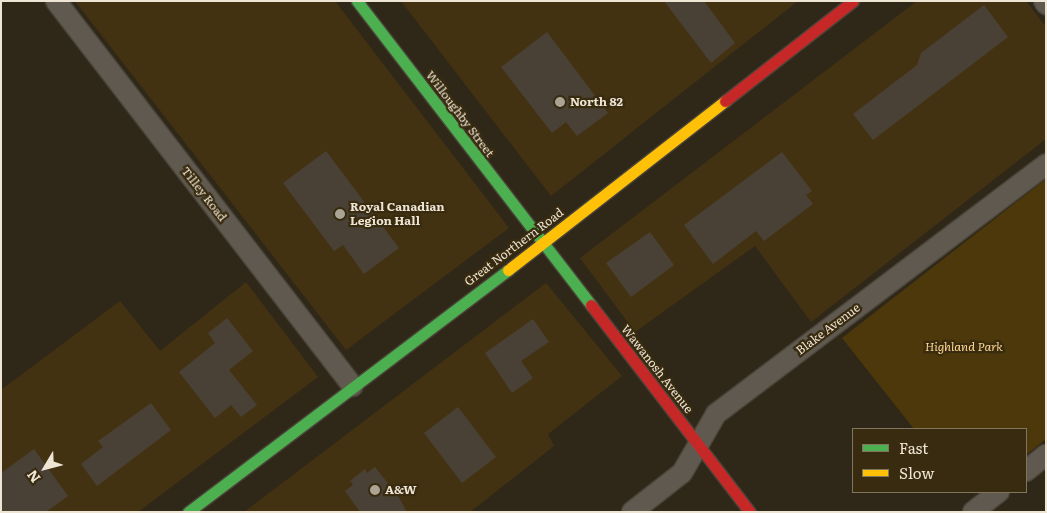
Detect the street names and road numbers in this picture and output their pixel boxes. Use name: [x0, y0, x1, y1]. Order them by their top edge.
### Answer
street label: Willoughby Street: [423, 68, 497, 160]
street label: Tilley Road: [178, 164, 230, 224]
street label: Great Northern Road: [462, 205, 566, 289]
street label: Blake Avenue: [793, 300, 863, 358]
street label: Wawanosh Avenue: [618, 322, 696, 416]

